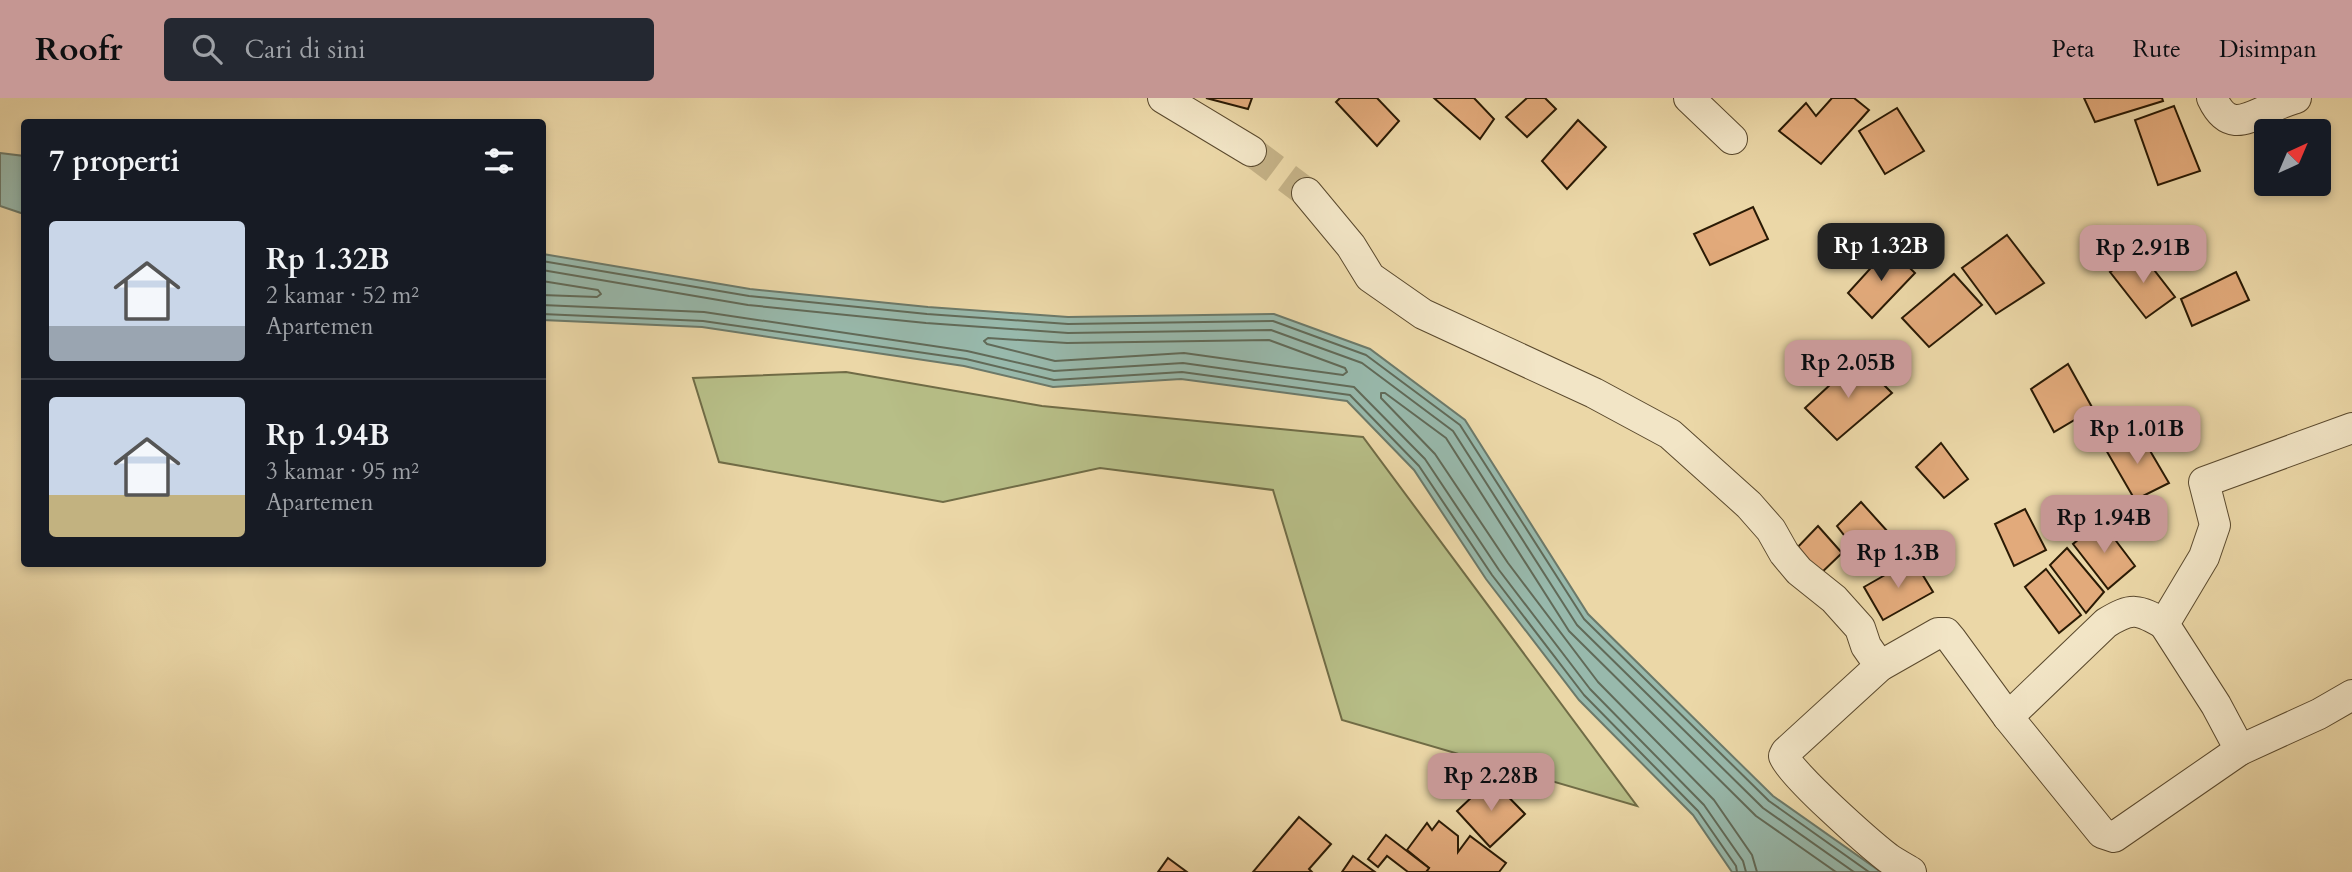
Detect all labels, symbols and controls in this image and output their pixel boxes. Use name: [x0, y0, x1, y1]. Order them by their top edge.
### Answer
search box: [164, 18, 654, 81]
text: Roofr: [35, 27, 122, 72]
icon: search: [188, 30, 226, 68]
text: Cari di sini: [244, 32, 366, 67]
text: Peta: [2052, 33, 2095, 66]
text: Rute: [2133, 33, 2181, 66]
text: Disimpan: [2219, 33, 2317, 66]
north arrow: [2254, 119, 2331, 196]
map controls: [2254, 119, 2331, 196]
text: 7 properti: [49, 141, 180, 182]
icon: filters: [480, 142, 518, 180]
pin: Rp 1.32B: [1809, 223, 1953, 283]
pin: Rp 2.91B: [2071, 226, 2215, 285]
text: Rp 1.32B: [1834, 230, 1928, 261]
text: Rp 2.91B: [2096, 232, 2190, 263]
text: Rp 1.32B: [266, 239, 390, 280]
icon: home: [105, 249, 189, 333]
text: 2 kamar · 52 m²: [266, 280, 419, 311]
text: Apartemen: [266, 311, 374, 342]
pin: Rp 2.05B: [1776, 341, 1920, 400]
text: Rp 2.05B: [1801, 347, 1895, 378]
pin: Rp 1.01B: [2065, 406, 2209, 466]
text: Rp 1.01B: [2090, 413, 2184, 444]
text: Rp 1.94B: [266, 415, 390, 456]
icon: home: [105, 425, 189, 509]
text: 3 kamar · 95 m²: [266, 456, 419, 487]
text: Apartemen: [266, 487, 374, 518]
pin: Rp 1.94B: [2032, 496, 2176, 555]
text: Rp 1.94B: [2057, 502, 2151, 533]
pin: Rp 1.3B: [1833, 531, 1963, 590]
text: Rp 1.3B: [1856, 537, 1940, 568]
pin: Rp 2.28B: [1419, 754, 1563, 813]
text: Rp 2.28B: [1444, 760, 1538, 791]

